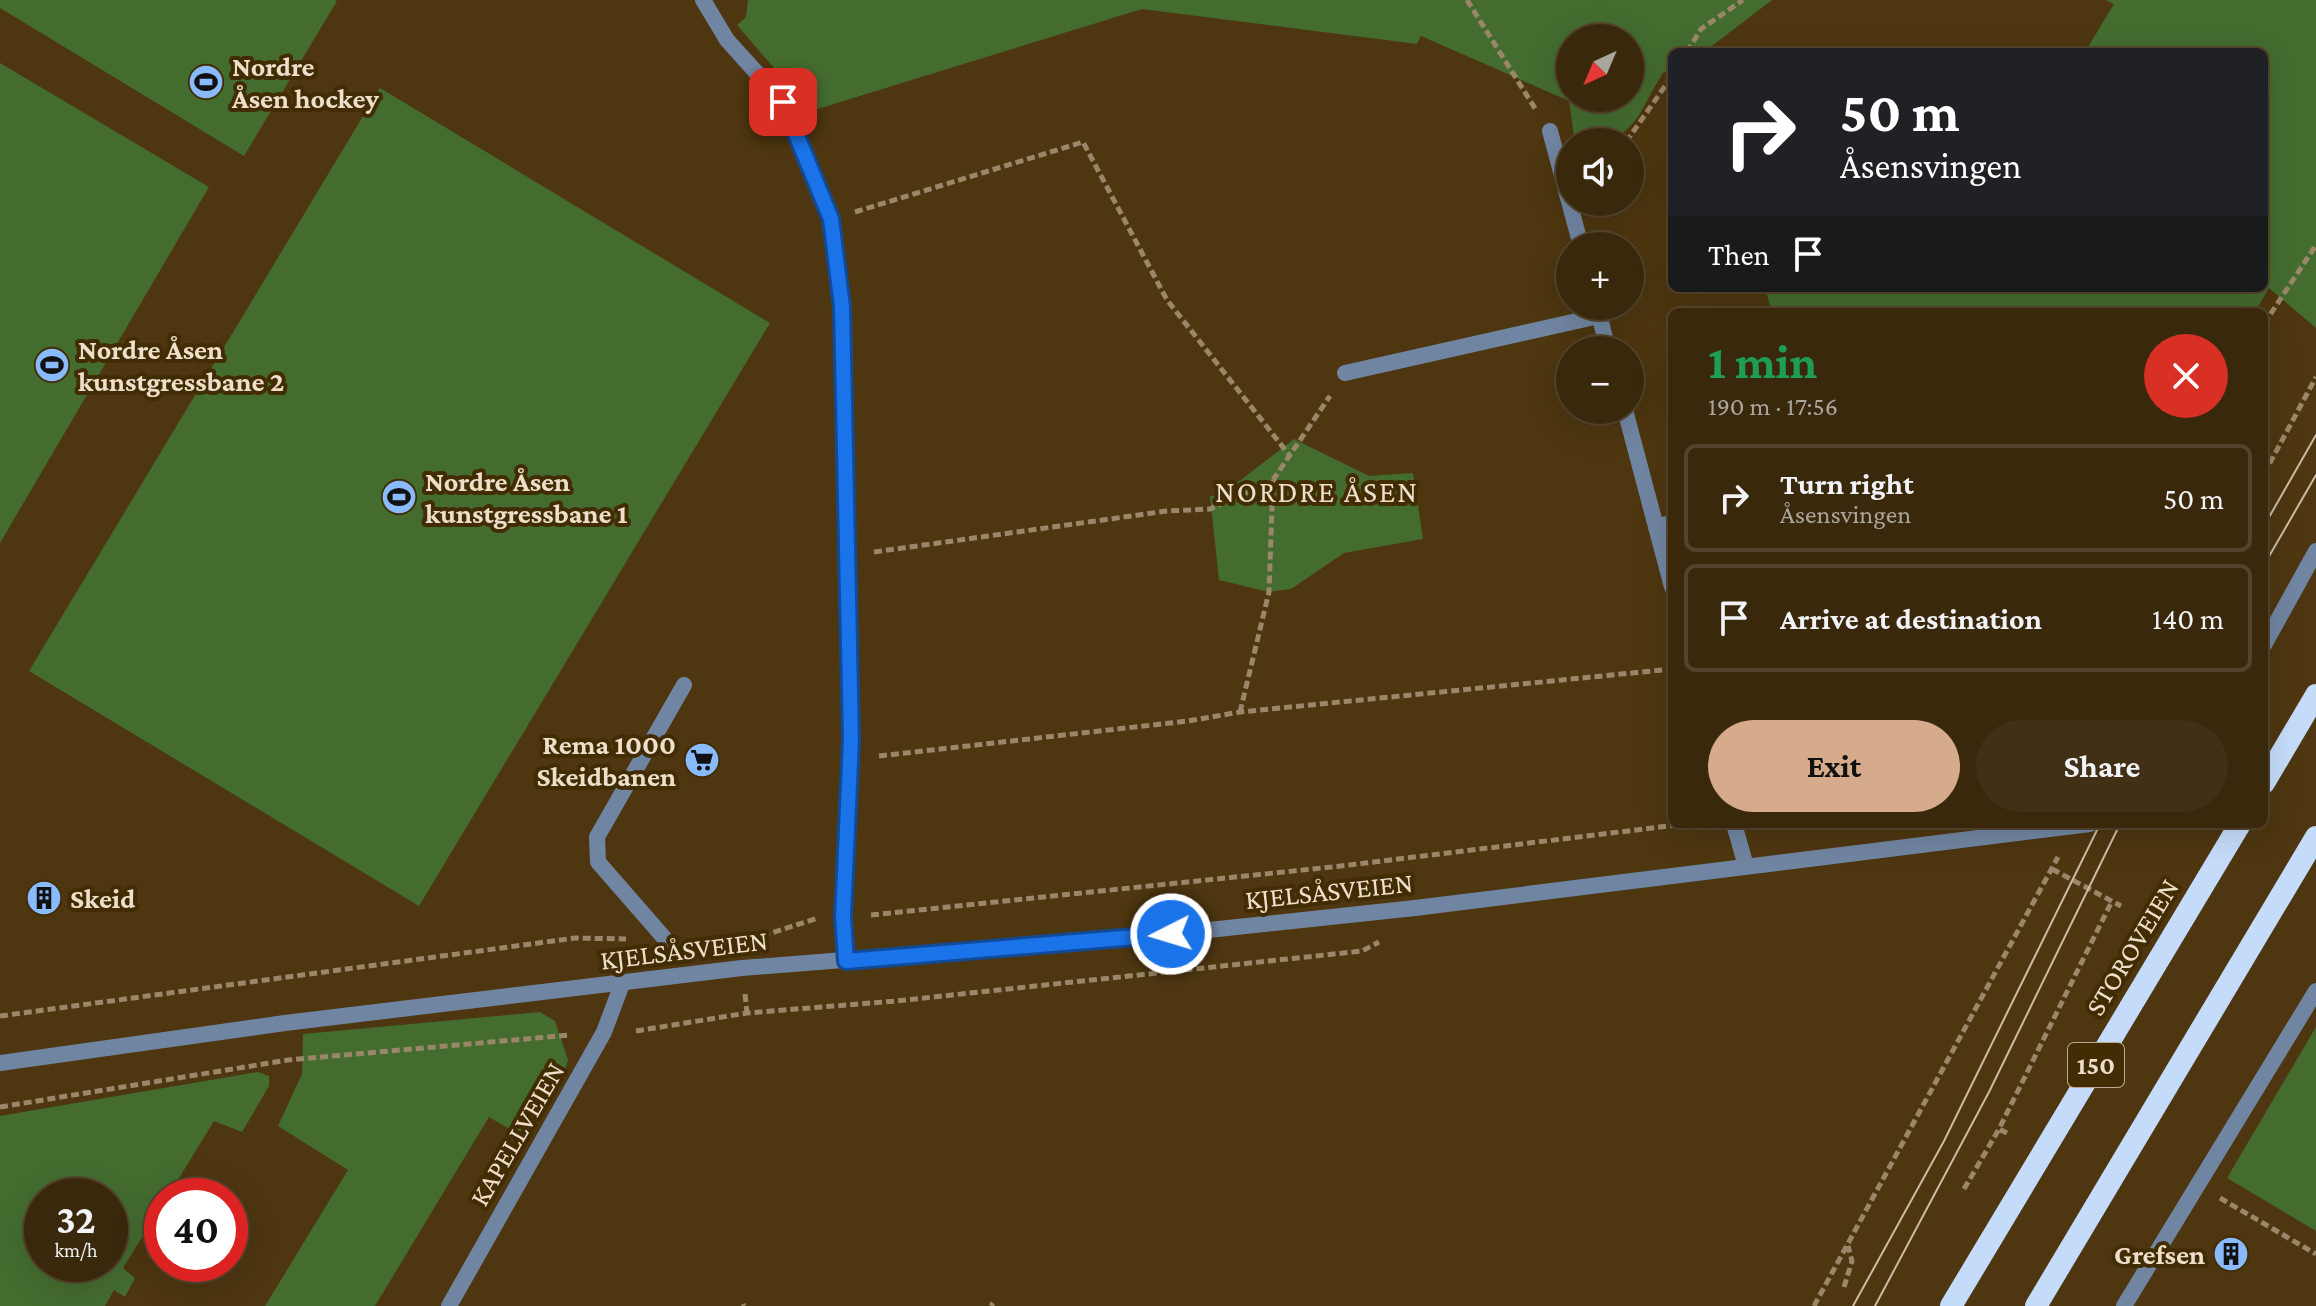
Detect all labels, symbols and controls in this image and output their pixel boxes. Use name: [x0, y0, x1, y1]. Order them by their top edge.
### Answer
north arrow: [1556, 24, 1644, 112]
map controls: [1556, 24, 1644, 424]
place label: Nordre Åsen hockey: [231, 51, 379, 114]
sports icon: Nordre Åsen hockey: [187, 63, 225, 101]
pin: [749, 68, 817, 136]
icon: arrive: [761, 80, 805, 124]
icon: right: [1708, 80, 1812, 184]
text: 50 m: [1840, 81, 1960, 143]
button: sound: [1556, 128, 1644, 216]
text: Åsensvingen: [1840, 146, 2022, 186]
button: +: [1556, 232, 1644, 320]
icon: arrive: [1786, 232, 1830, 276]
text: Then: [1708, 238, 1770, 271]
place label: Nordre Åsen kunstgressbane 2: [78, 334, 284, 397]
button: close: [2144, 334, 2228, 418]
text: 1 min: [1708, 335, 1817, 388]
button: −: [1556, 336, 1644, 424]
sports icon: Nordre Åsen kunstgressbane 2: [33, 346, 71, 384]
text: 190 m · 17:56: [1708, 392, 1838, 421]
place label: Nordre Åsen kunstgressbane 1: [425, 466, 627, 529]
text: Turn right: [1780, 467, 1914, 500]
district label: NORDRE ÅSEN: [1215, 475, 1419, 508]
icon: right: [1712, 476, 1756, 520]
sports icon: Nordre Åsen kunstgressbane 1: [380, 478, 418, 516]
text: 50 m: [2163, 482, 2224, 515]
text: Åsensvingen: [1780, 500, 1911, 529]
icon: arrive: [1712, 596, 1756, 640]
text: Arrive at destination: [1780, 602, 2042, 635]
text: 140 m: [2152, 602, 2224, 635]
button: Exit: [1708, 720, 1960, 812]
button: Share: [1976, 720, 2228, 812]
place label: Rema 1000 Skeidbanen: [537, 729, 676, 792]
supermarket icon: Rema 1000 Skeidbanen: [683, 741, 721, 779]
street label: KJELSÅSVEIEN: [1244, 867, 1414, 915]
street label: STOROVEIEN: [2079, 873, 2185, 1021]
building icon: Skeid: [25, 879, 63, 917]
place label: Skeid: [70, 883, 136, 914]
position arrow: [1129, 892, 1213, 976]
street label: KJELSÅSVEIEN: [599, 924, 769, 976]
road number: 150: [2068, 1043, 2124, 1087]
street label: KAPELLVEIEN: [463, 1057, 571, 1211]
speed limit sign: 40: [144, 1178, 248, 1282]
text: 32: [56, 1197, 96, 1242]
building icon: Grefsen: [2212, 1235, 2250, 1273]
text: km/h: [54, 1239, 98, 1261]
place label: Grefsen: [2114, 1239, 2205, 1270]

